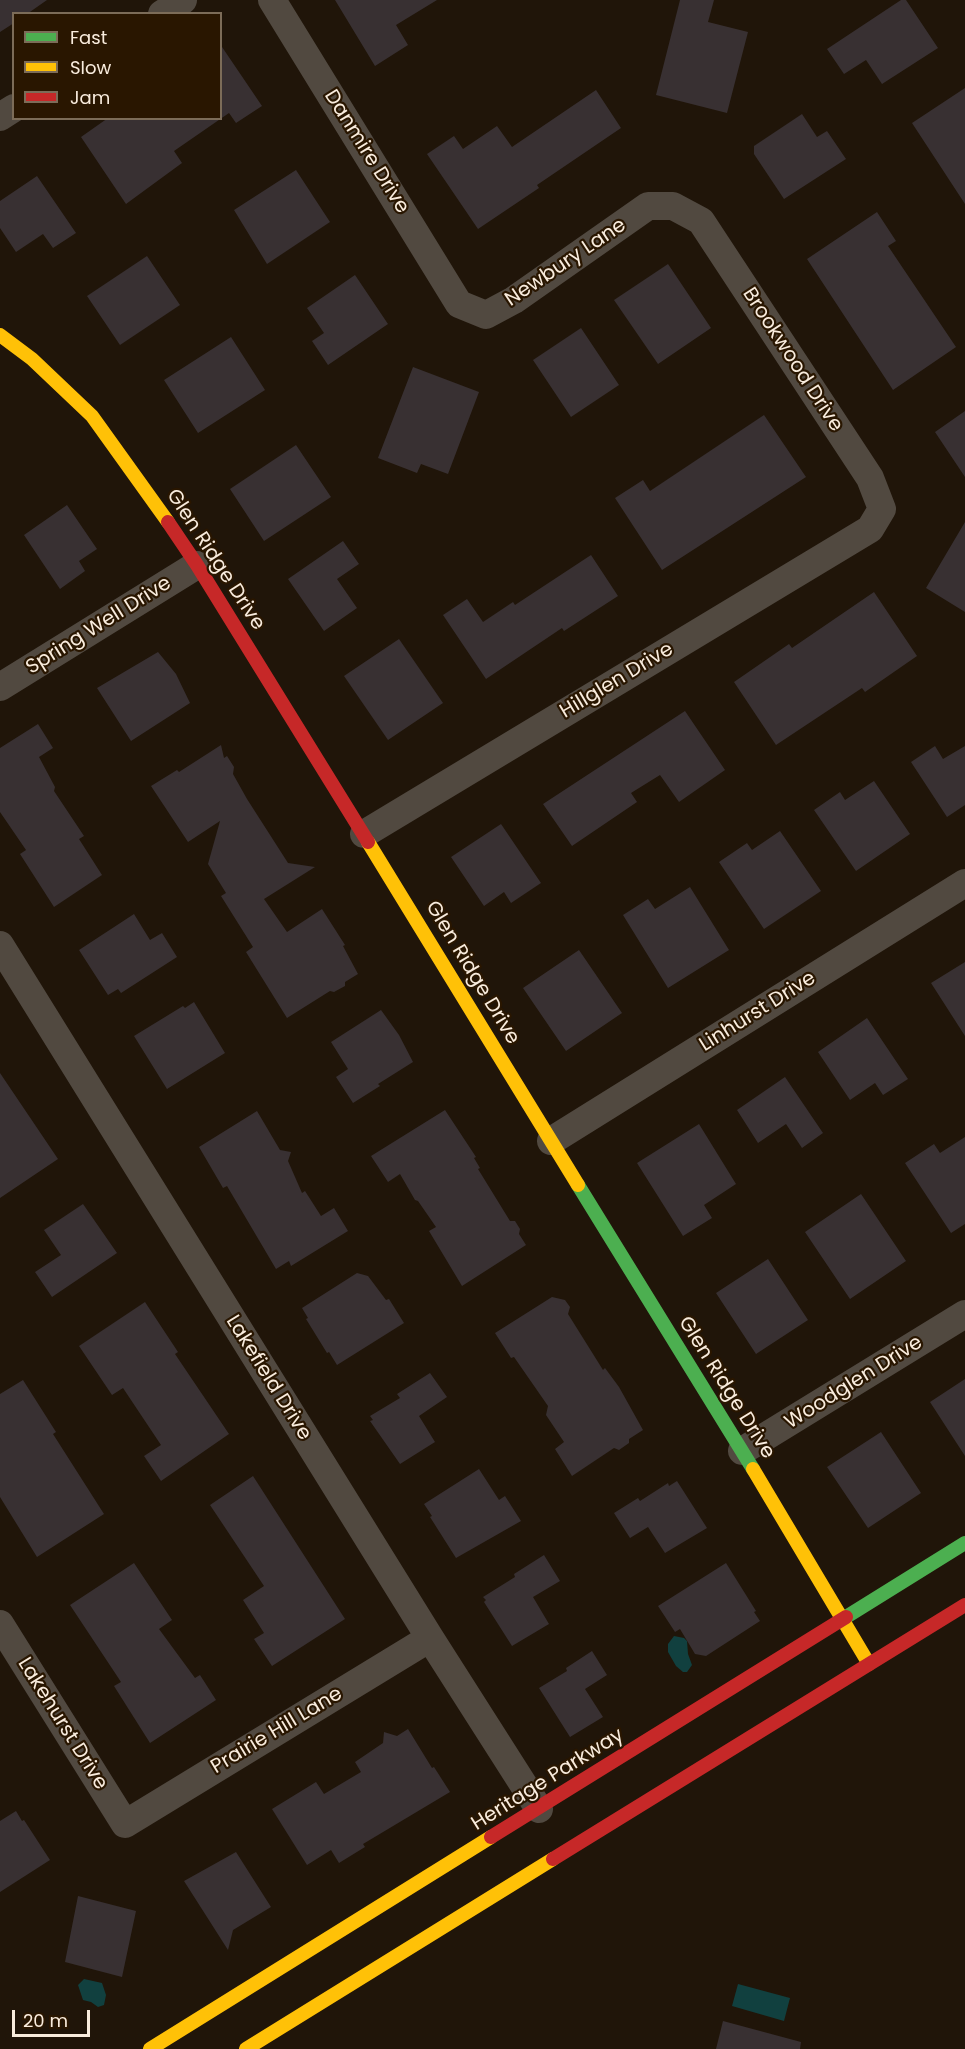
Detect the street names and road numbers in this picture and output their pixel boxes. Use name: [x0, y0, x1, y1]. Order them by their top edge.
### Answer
street label: Danmire Drive: [318, 86, 414, 218]
street label: Newbury Lane: [501, 214, 631, 312]
street label: Brookwood Drive: [737, 284, 847, 436]
street label: Glen Ridge Drive: [161, 485, 269, 635]
street label: Spring Well Drive: [22, 572, 176, 680]
street label: Hillglen Drive: [556, 638, 678, 724]
street label: Glen Ridge Drive: [420, 897, 524, 1049]
street label: Linhurst Drive: [695, 967, 821, 1057]
street label: Lakefield Drive: [220, 1311, 316, 1445]
street label: Glen Ridge Drive: [673, 1313, 779, 1463]
street label: Woodglen Drive: [781, 1331, 927, 1435]
street label: Lakehurst Drive: [12, 1654, 112, 1794]
street label: Prairie Hill Lane: [207, 1682, 347, 1780]
street label: Heritage Parkway: [468, 1724, 628, 1836]

